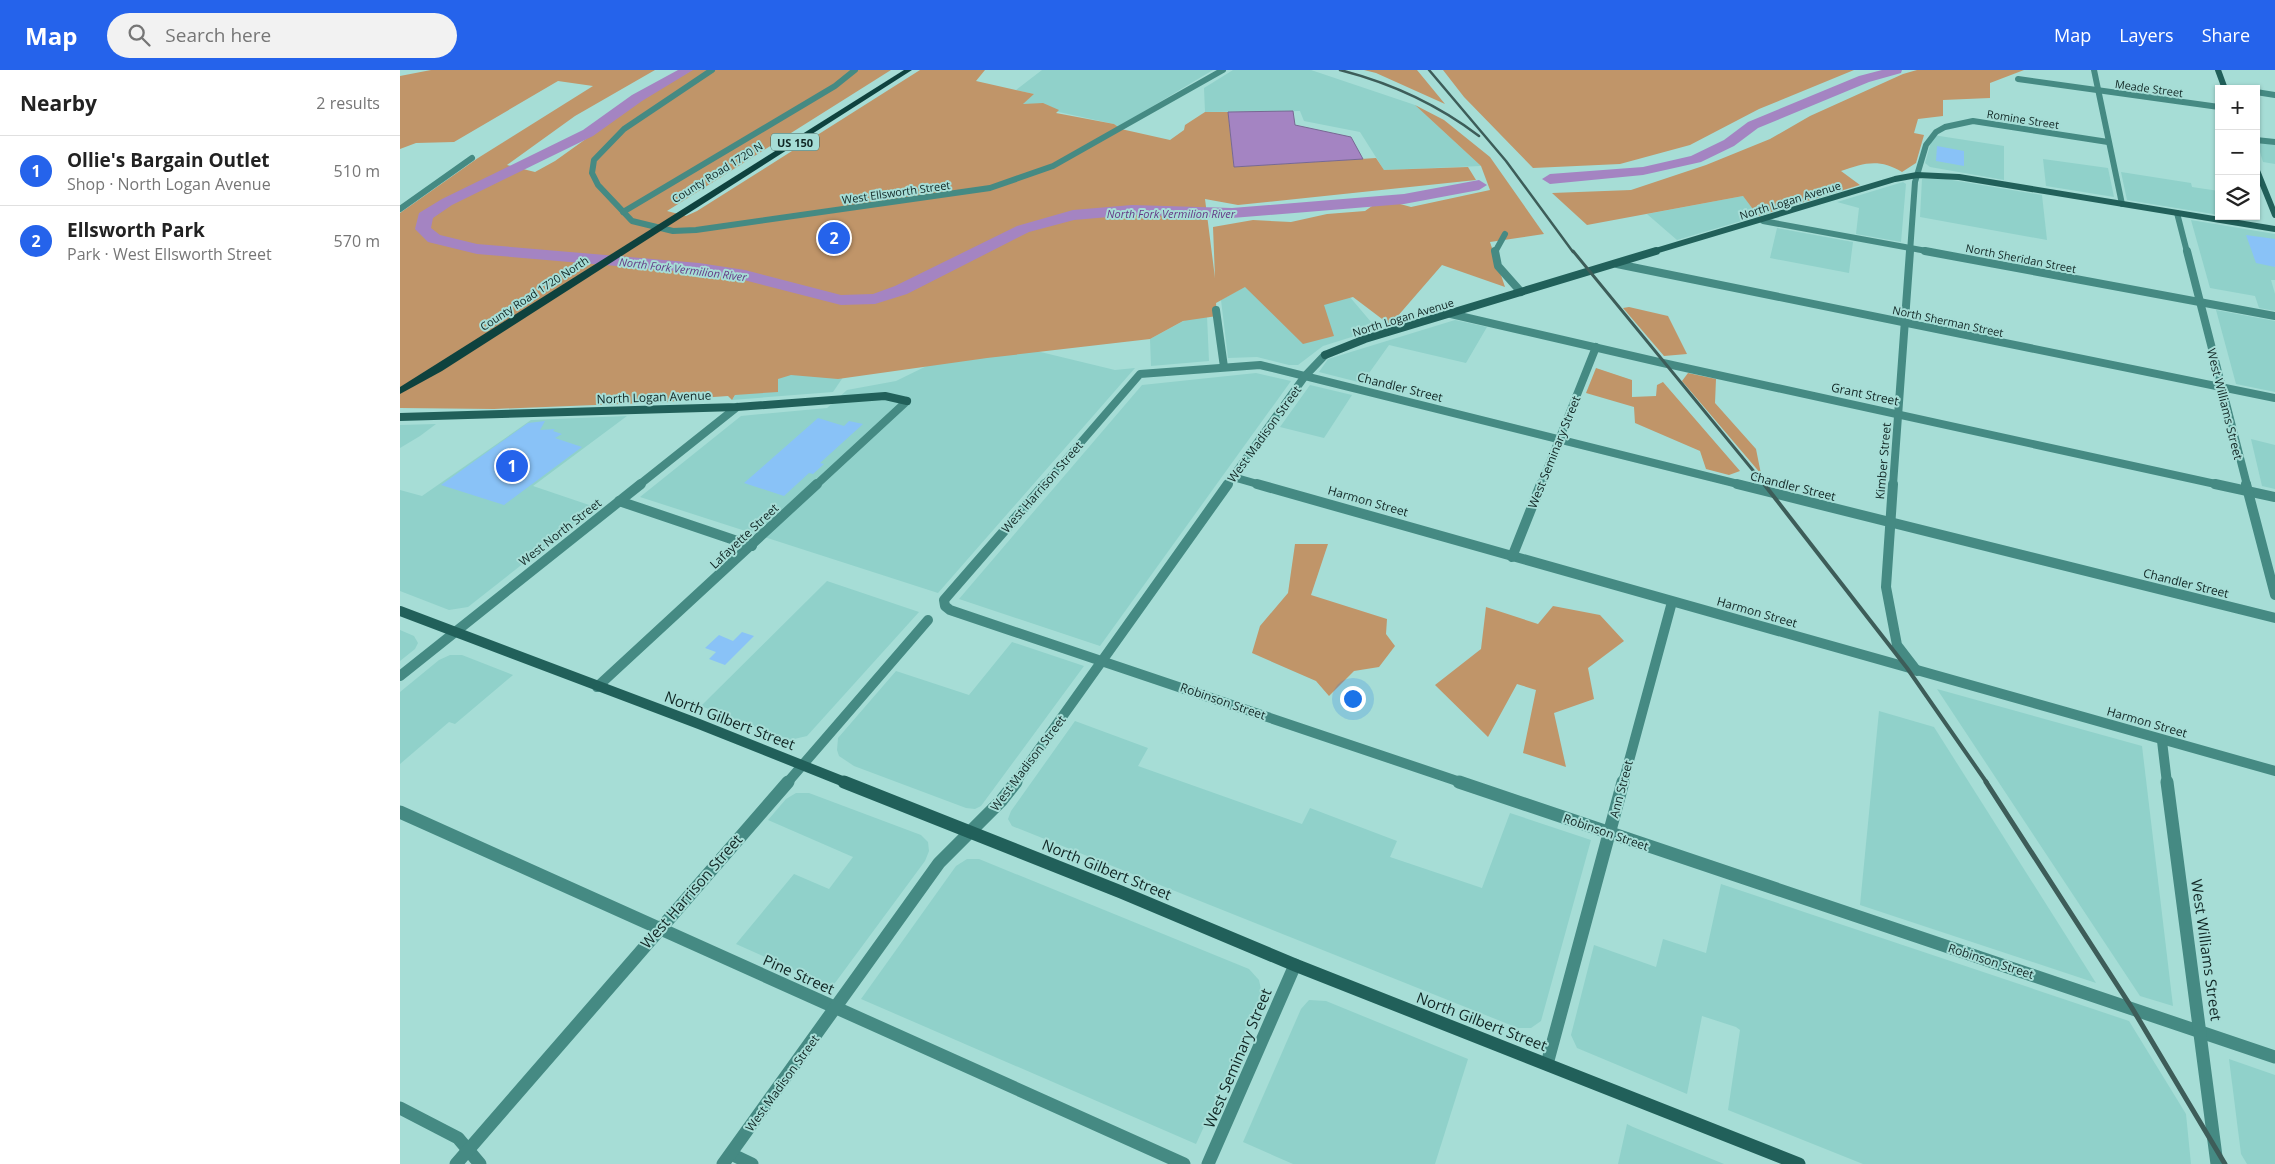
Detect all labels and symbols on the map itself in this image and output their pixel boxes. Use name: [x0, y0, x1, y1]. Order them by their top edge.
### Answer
street label: Meade Street: [2114, 76, 2184, 100]
street label: Romine Street: [1986, 106, 2060, 132]
road number: US 150: [771, 134, 819, 150]
street label: County Road 1720 N: [669, 138, 765, 206]
street label: West Ellsworth Street: [841, 177, 951, 207]
street label: North Logan Avenue: [1737, 177, 1843, 223]
water label: North Fork Vermilion River: [1107, 206, 1236, 221]
pin: 2: [818, 219, 850, 257]
street label: North Sheridan Street: [1964, 240, 2078, 276]
street label: County Road 1720 North: [477, 252, 591, 334]
water label: North Fork Vermilion River: [618, 254, 748, 284]
street label: North Logan Avenue: [1350, 294, 1456, 340]
street label: North Sherman Street: [1891, 302, 2005, 340]
street label: West Williams Street: [2203, 347, 2247, 461]
street label: Chandler Street: [1355, 368, 1445, 406]
street label: Grant Street: [1830, 379, 1900, 409]
street label: West Madison Street: [1223, 382, 1305, 486]
street label: North Logan Avenue: [596, 386, 712, 407]
street label: West Seminary Street: [1524, 393, 1584, 511]
street label: Kimber Street: [1871, 422, 1895, 500]
street label: West Harrison Street: [997, 438, 1087, 536]
pin: 1: [496, 447, 528, 485]
street label: Chandler Street: [1748, 467, 1838, 505]
street label: Harmon Street: [1326, 481, 1410, 521]
street label: West North Street: [515, 494, 605, 570]
street label: Lafayette Street: [706, 500, 782, 572]
street label: Chandler Street: [2141, 564, 2231, 602]
street label: Harmon Street: [1715, 592, 1799, 632]
street label: Robinson Street: [1178, 678, 1268, 724]
street label: North Gilbert Street: [662, 686, 798, 754]
your location: [1340, 686, 1366, 712]
street label: Harmon Street: [2105, 702, 2189, 742]
street label: West Madison Street: [986, 712, 1070, 814]
street label: Ann Street: [1605, 758, 1637, 820]
street label: Robinson Street: [1561, 809, 1651, 855]
street label: West Harrison Street: [636, 830, 746, 952]
street label: North Gilbert Street: [1039, 834, 1175, 904]
street label: West Williams Street: [2187, 878, 2227, 1022]
street label: Robinson Street: [1946, 939, 2036, 983]
street label: Pine Street: [760, 949, 838, 999]
street label: West Seminary Street: [1198, 985, 1276, 1131]
street label: North Gilbert Street: [1414, 987, 1550, 1055]
street label: West Madison Street: [741, 1031, 823, 1135]

